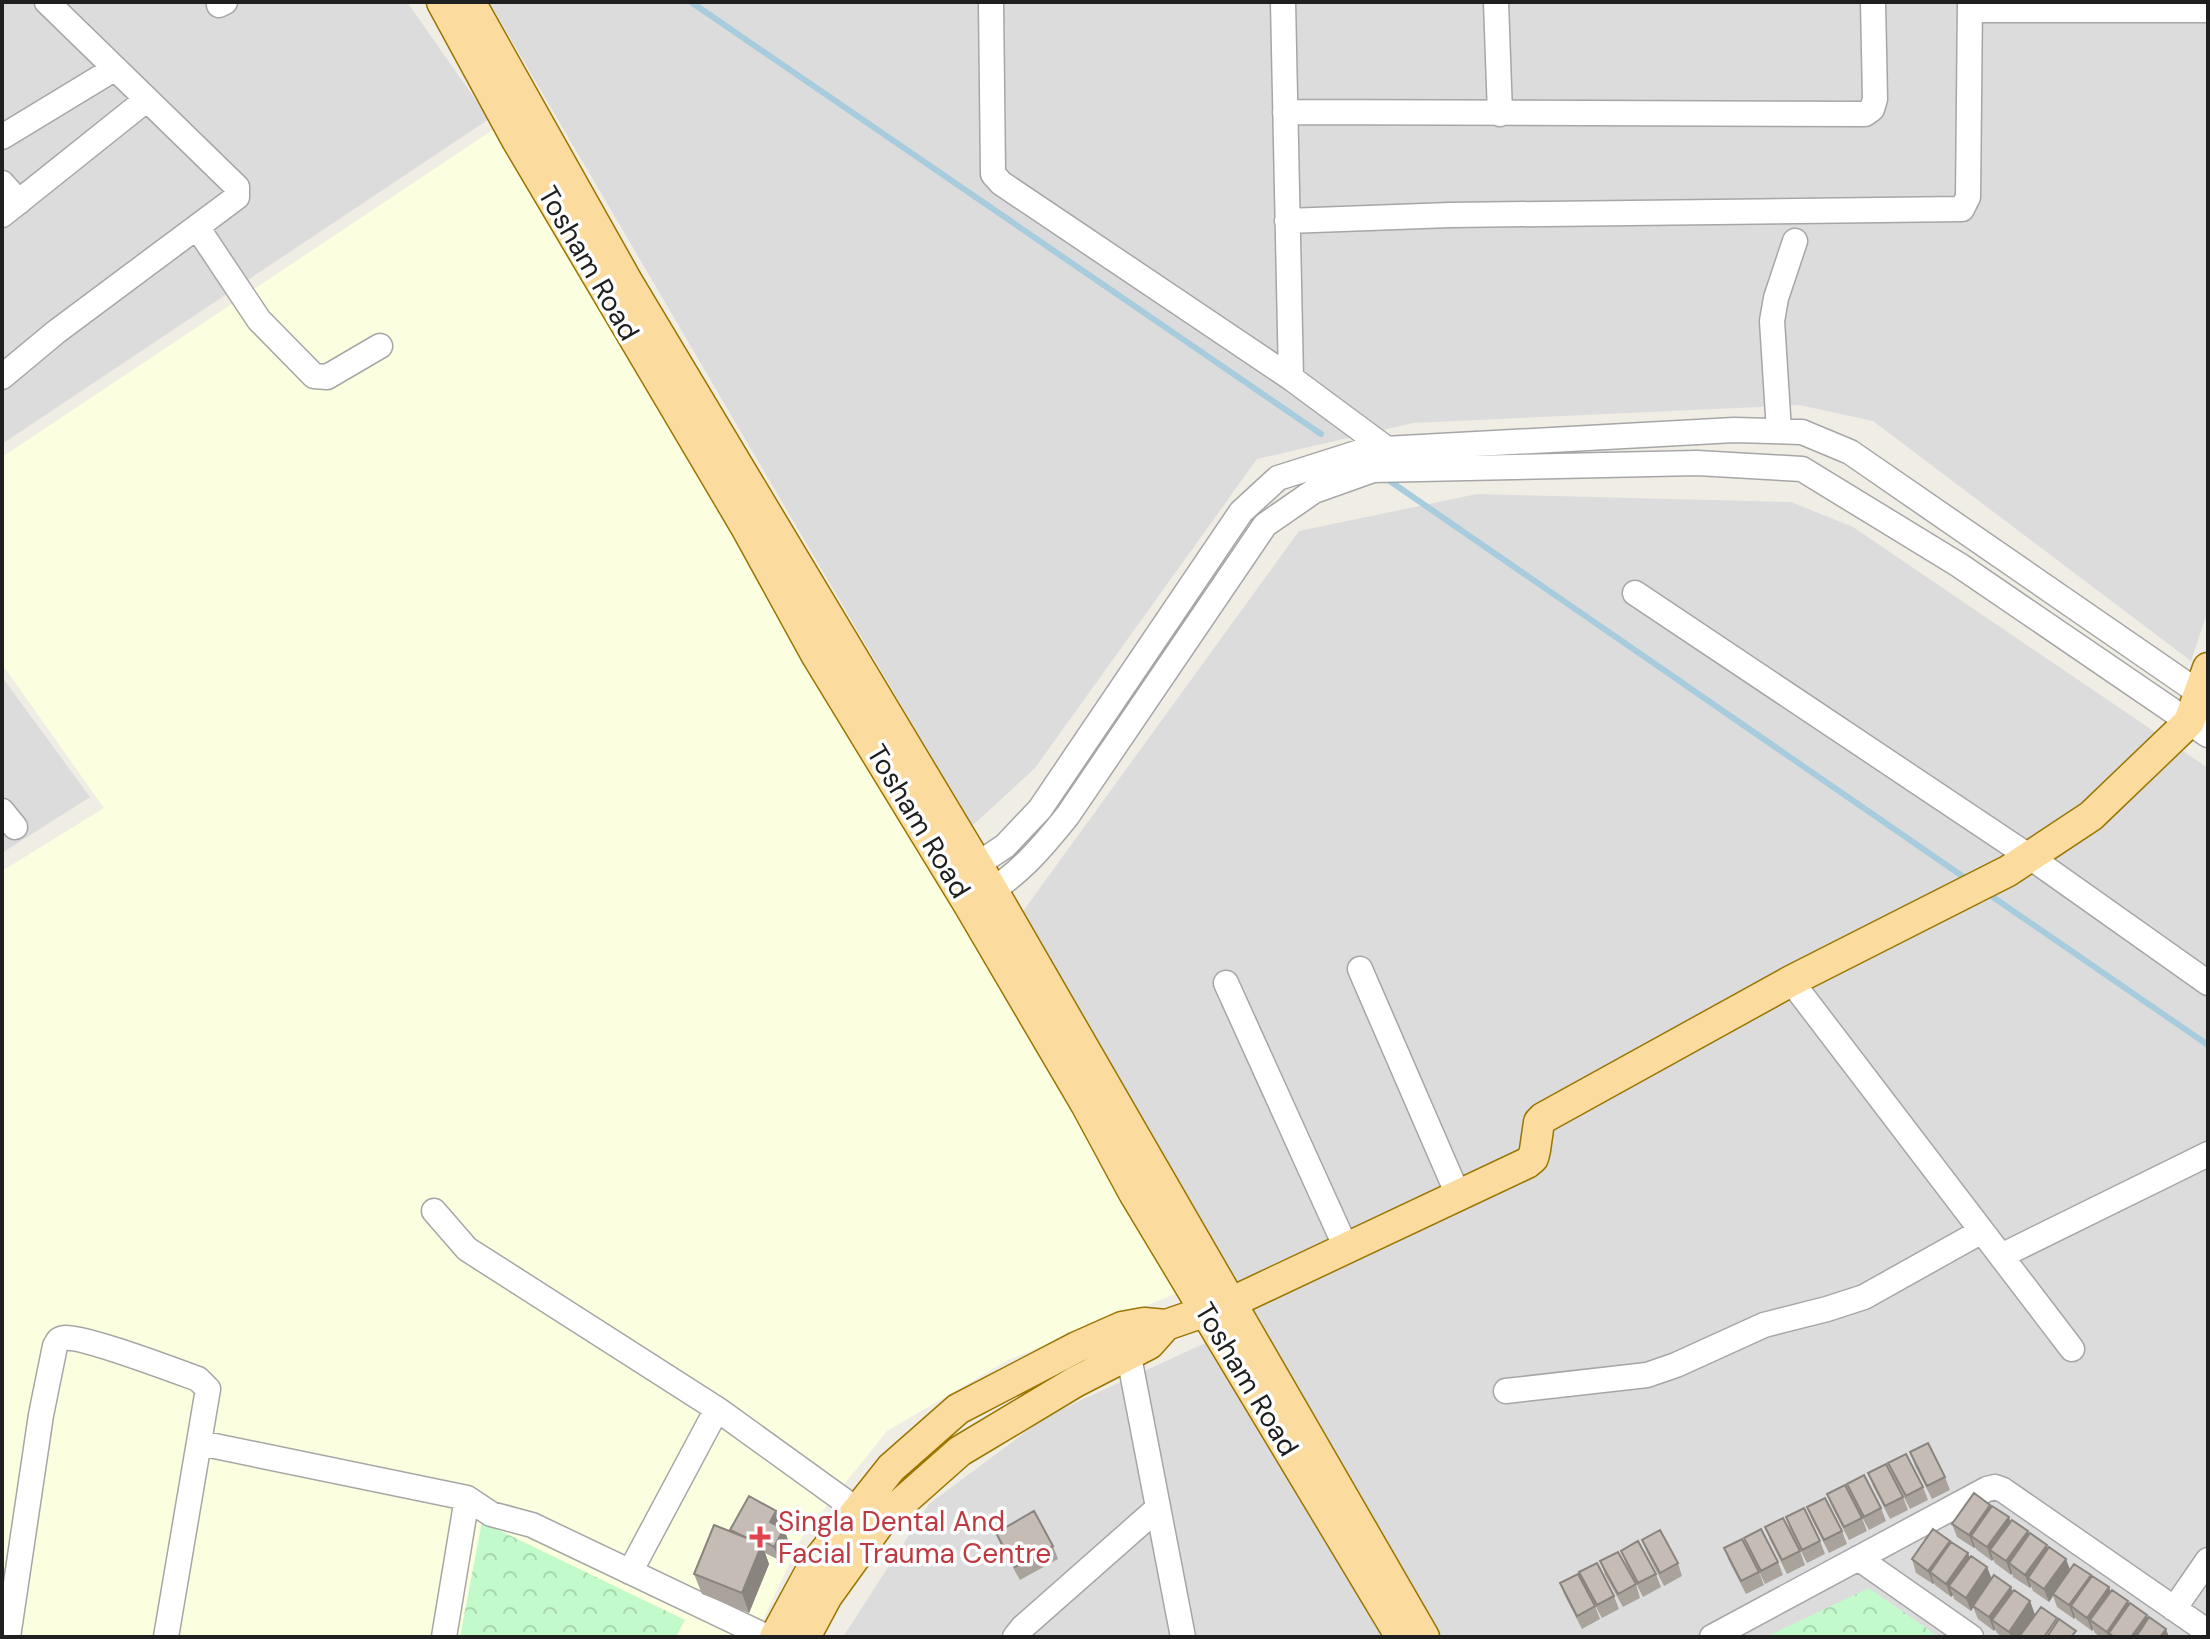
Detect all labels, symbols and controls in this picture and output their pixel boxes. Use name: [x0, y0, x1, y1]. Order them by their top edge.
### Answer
street label: Tosham Road: [529, 179, 648, 347]
street label: Tosham Road: [858, 738, 979, 905]
street label: Tosham Road: [1186, 1296, 1307, 1463]
place label: Singla Dental And Facial Trauma Centre: [778, 1503, 1051, 1572]
marker: Singla Dental And Facial Trauma Centre: [749, 1526, 771, 1548]

